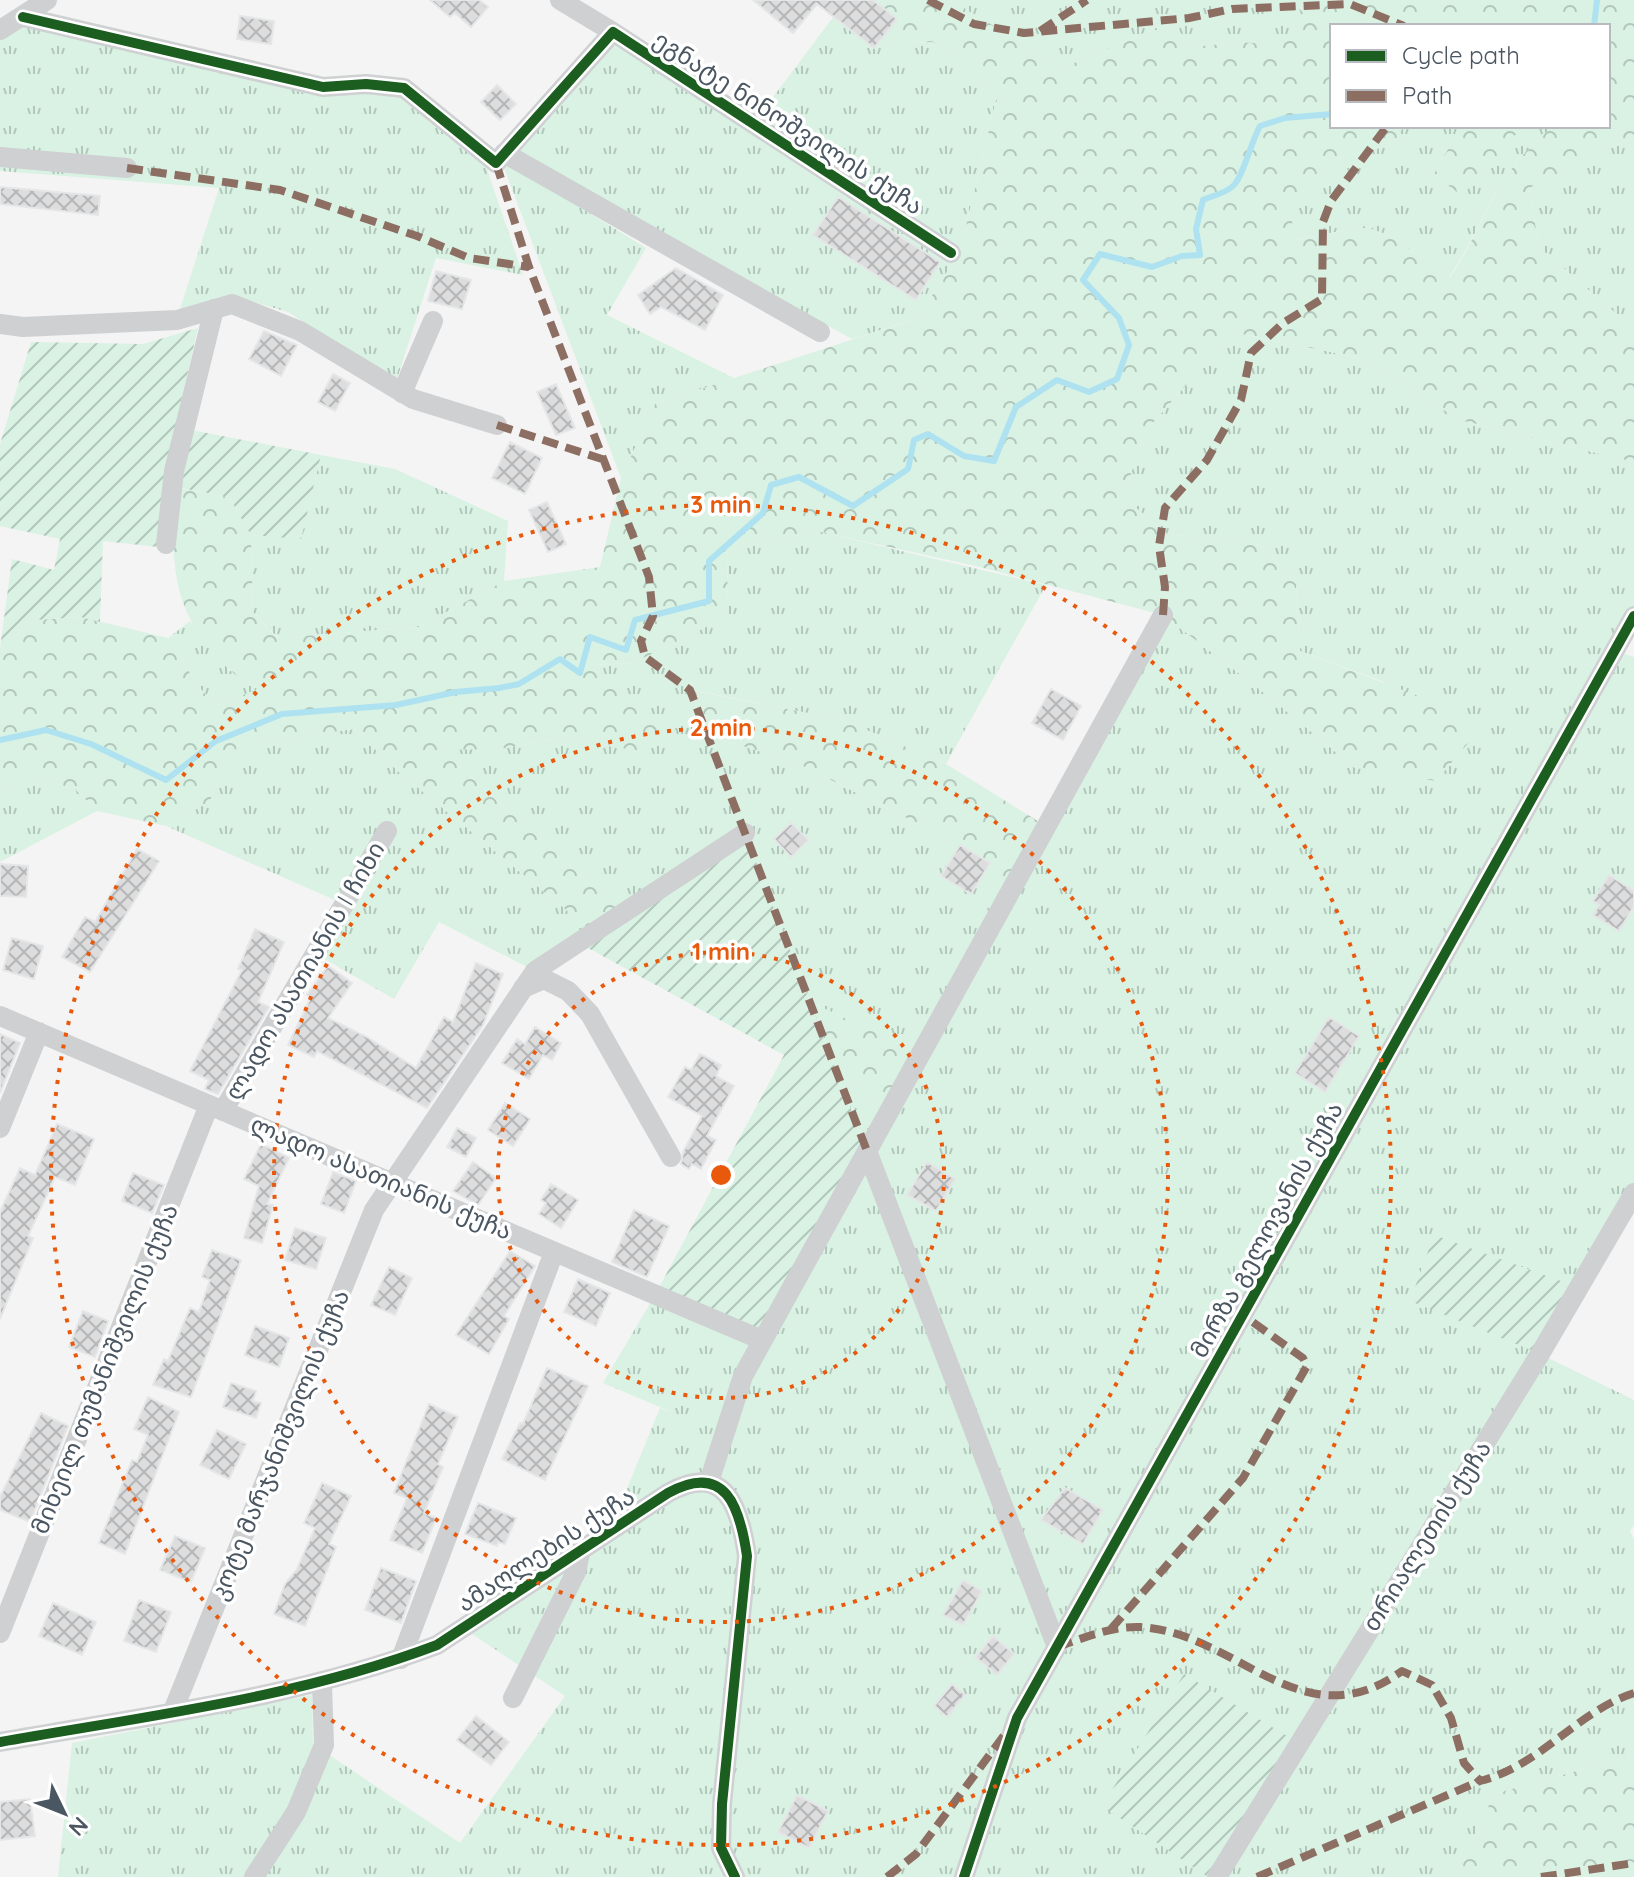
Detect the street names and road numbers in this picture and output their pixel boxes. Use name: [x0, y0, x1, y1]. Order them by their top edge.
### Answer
street label: ეგნატე ნინოშვილის ქუჩა: [648, 24, 929, 221]
street label: ლადო ასათიანის I ჩიხი: [218, 836, 391, 1105]
street label: მირზა გელოვანის ქუჩა: [1183, 1096, 1349, 1363]
street label: ლადო ასათიანის ქუჩა: [246, 1108, 516, 1246]
street label: მიხეილ თუმანიშვილის ქუჩა: [24, 1199, 184, 1538]
street label: კოტე მარჯანიშვილის ქუჩა: [203, 1285, 355, 1604]
street label: თრიალეთის ქუჩა: [1355, 1434, 1497, 1636]
street label: ამაღლების ქუჩა: [451, 1481, 640, 1619]

